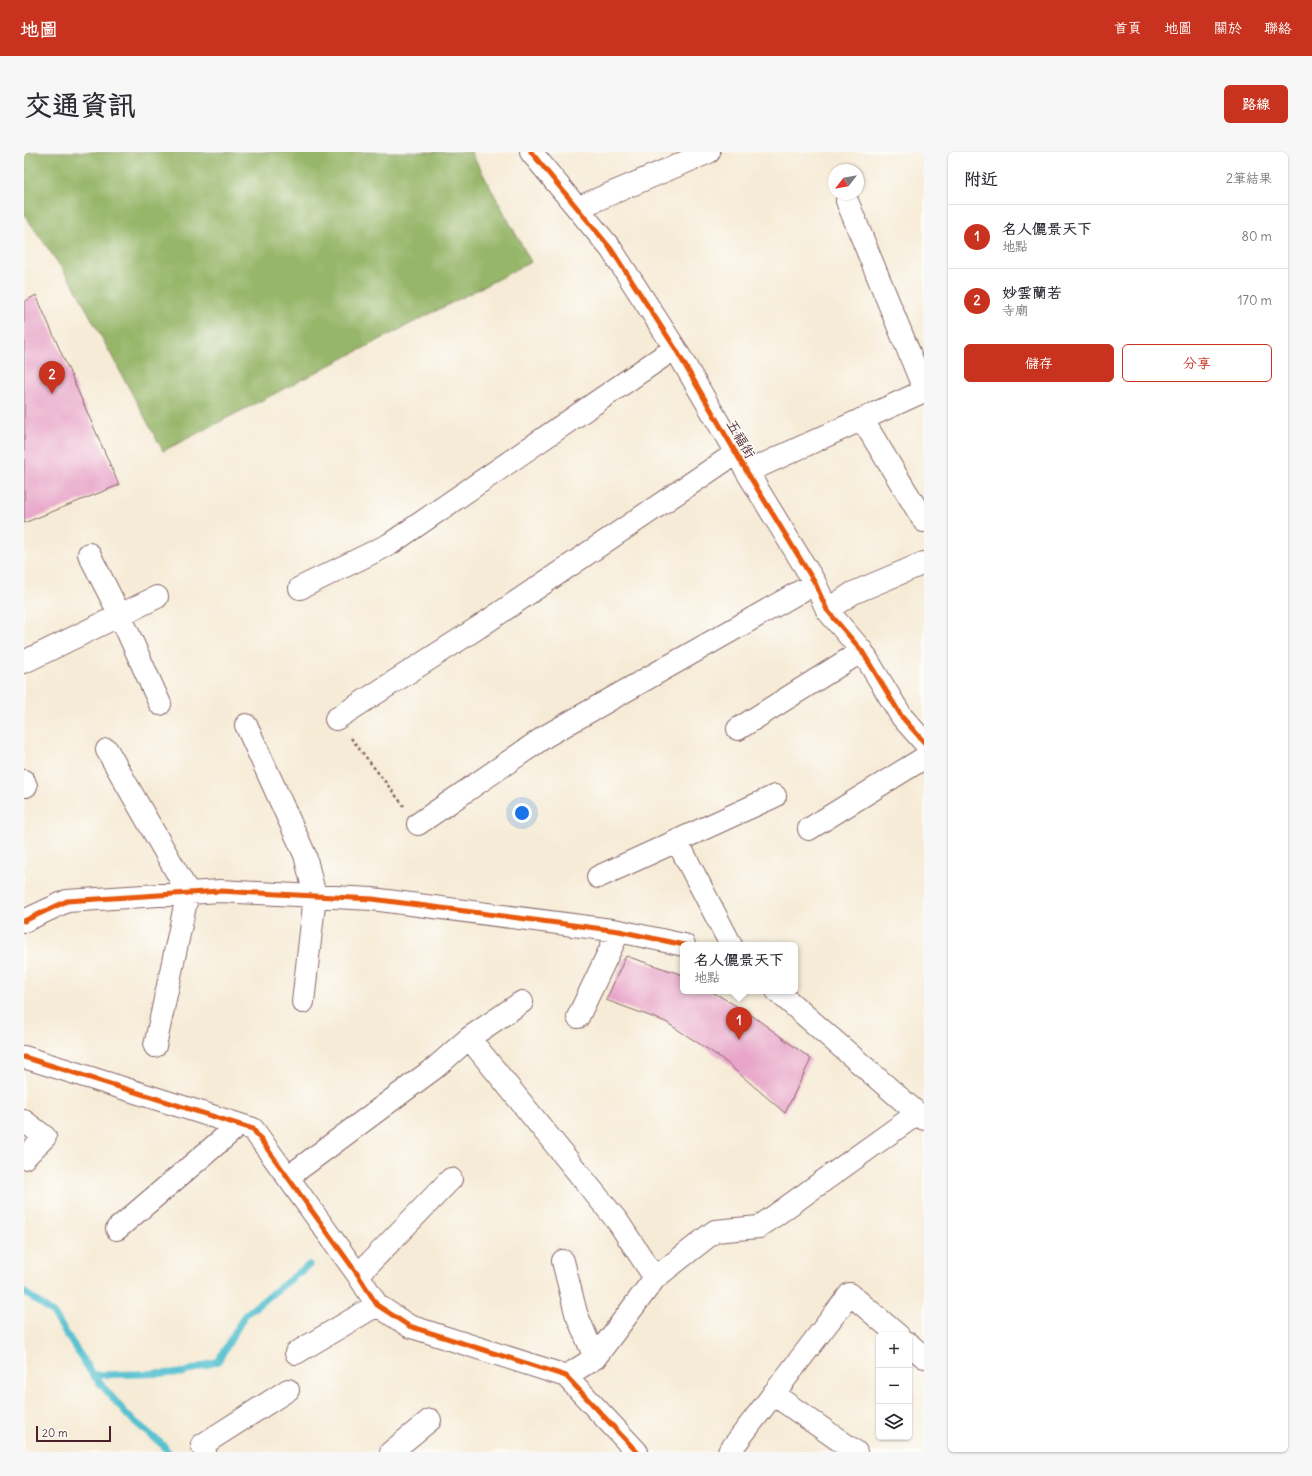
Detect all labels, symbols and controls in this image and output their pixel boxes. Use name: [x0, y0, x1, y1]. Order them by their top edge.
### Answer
text: 地圖: [20, 17, 58, 41]
text: 首頁: [1114, 19, 1142, 37]
text: 地圖: [1164, 19, 1192, 37]
text: 關於: [1214, 19, 1242, 37]
text: 聯絡: [1264, 19, 1292, 37]
button: 路線: [1224, 85, 1288, 123]
text: 交通資訊: [24, 87, 136, 123]
north arrow: [828, 164, 864, 200]
text: 附近: [964, 168, 998, 190]
text: 2筆結果: [1226, 170, 1272, 187]
text: 名人儷景天下: [1002, 219, 1092, 238]
text: 1: [974, 228, 980, 245]
text: 80 m: [1241, 228, 1272, 245]
text: 地點: [1002, 238, 1028, 255]
text: 妙雲蘭若: [1002, 283, 1062, 302]
text: 2: [973, 292, 981, 309]
text: 170 m: [1237, 292, 1272, 309]
text: 寺廟: [1002, 302, 1028, 319]
button: 儲存: [964, 344, 1114, 382]
button: 分享: [1122, 344, 1272, 382]
pin: 2: [39, 361, 65, 394]
street label: 五福街: [723, 416, 759, 462]
your location: [512, 803, 532, 823]
popup: [680, 942, 798, 994]
text: 名人儷景天下: [694, 950, 784, 969]
text: 地點: [694, 969, 720, 986]
pin: 1: [726, 1007, 752, 1040]
map controls: [876, 1332, 912, 1440]
button: +: [876, 1332, 912, 1368]
button: −: [876, 1368, 912, 1404]
button: layers: [876, 1404, 912, 1440]
scale bar: [36, 1424, 111, 1443]
text: 20 m: [42, 1426, 68, 1440]

